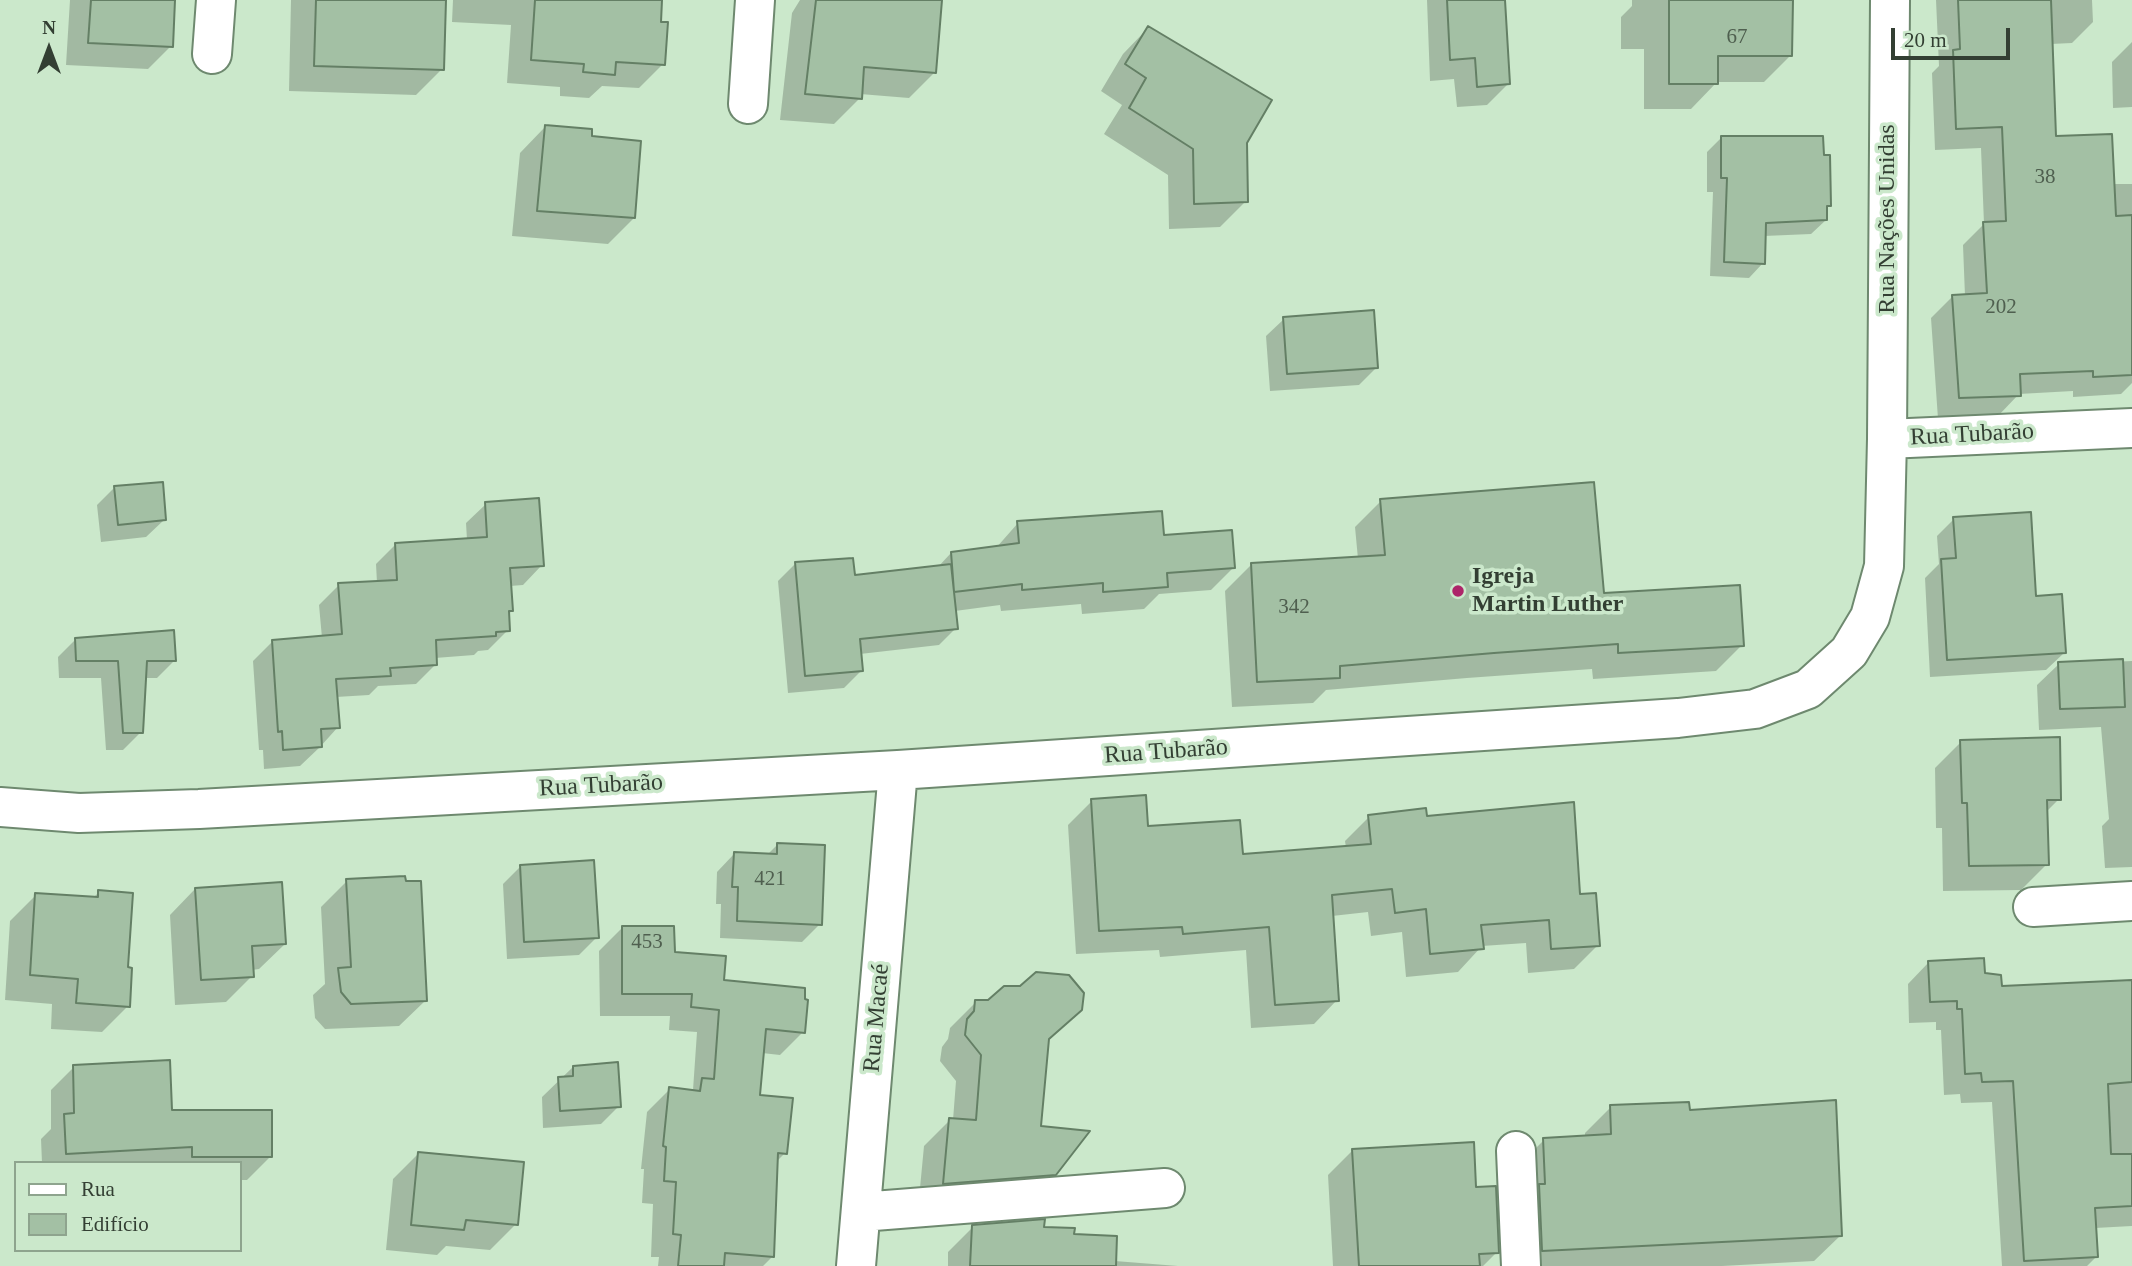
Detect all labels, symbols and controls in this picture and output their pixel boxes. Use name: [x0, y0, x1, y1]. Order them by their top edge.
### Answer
north arrow: [14, 14, 84, 84]
scale bar: [1894, 14, 2013, 58]
text: N: [42, 17, 56, 38]
house number: 67: [1726, 24, 1748, 50]
text: 20 m: [1904, 28, 1947, 52]
street label: Rua Nações Unidas: [1874, 124, 1902, 314]
house number: 38: [2035, 164, 2056, 190]
house number: 202: [1985, 294, 2017, 320]
street label: Rua Tubarão: [1909, 417, 2035, 453]
place label: Igreja Martin Luther: [1472, 563, 1623, 619]
marker: Igreja Martin Luther: [1450, 583, 1466, 599]
house number: 342: [1278, 594, 1310, 620]
street label: Rua Tubarão: [1103, 733, 1229, 771]
street label: Rua Tubarão: [538, 768, 664, 804]
house number: 421: [754, 866, 786, 892]
house number: 453: [631, 929, 663, 955]
street label: Rua Macaé: [858, 963, 896, 1073]
legend: [14, 1161, 242, 1252]
text: Rua: [81, 1177, 115, 1201]
text: Edifício: [81, 1212, 149, 1236]

